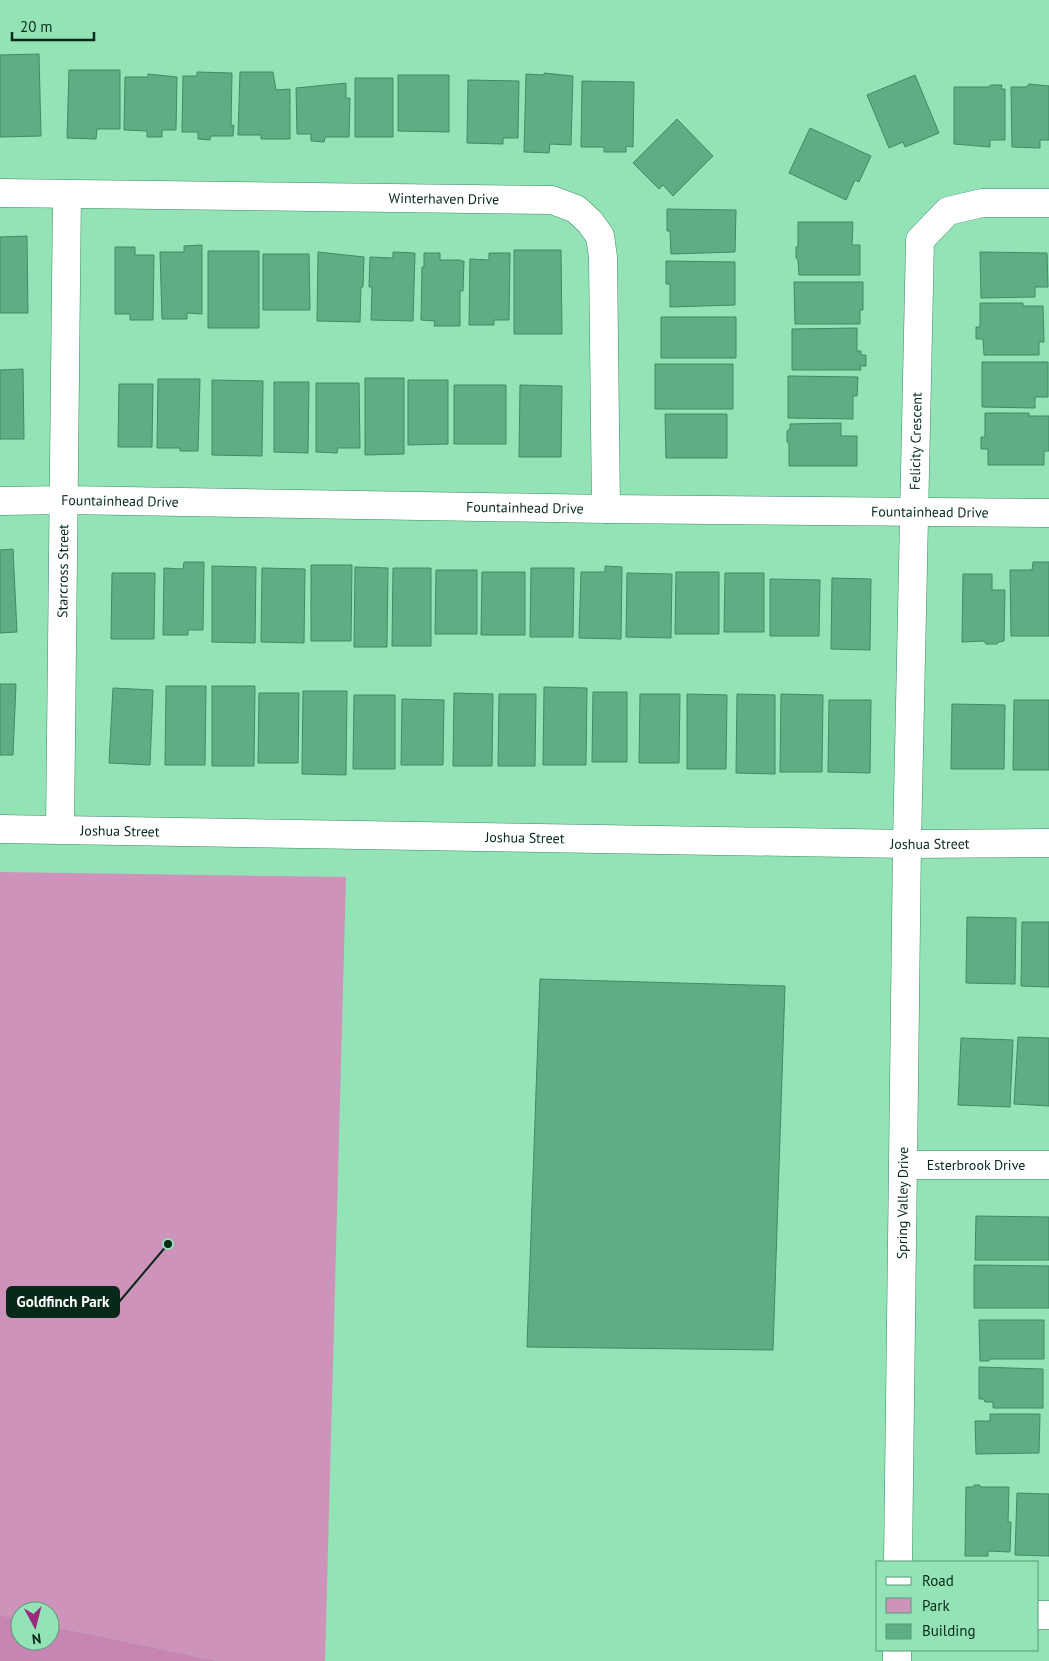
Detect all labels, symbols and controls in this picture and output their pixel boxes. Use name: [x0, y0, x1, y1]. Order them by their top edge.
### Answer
scale bar: [12, 10, 95, 42]
text: 20 m: [20, 17, 53, 36]
street label: Winterhaven Drive: [388, 189, 499, 208]
street label: Felicity Crescent: [906, 392, 926, 490]
street label: Fountainhead Drive: [61, 491, 179, 511]
street label: Fountainhead Drive: [466, 498, 584, 518]
street label: Fountainhead Drive: [871, 502, 989, 521]
street label: Starcross Street: [53, 524, 72, 618]
street label: Joshua Street: [79, 821, 160, 841]
street label: Joshua Street: [484, 828, 565, 847]
street label: Joshua Street: [889, 835, 970, 853]
street label: Spring Valley Drive: [893, 1147, 912, 1259]
street label: Esterbrook Drive: [927, 1156, 1025, 1174]
callout: Goldfinch Park: [7, 1287, 119, 1317]
text: Goldfinch Park: [17, 1292, 110, 1311]
legend: [876, 1561, 1039, 1651]
text: Road: [922, 1571, 954, 1590]
text: Park: [922, 1596, 950, 1615]
north arrow: [10, 1601, 60, 1651]
text: Building: [922, 1621, 976, 1640]
text: N: [31, 1629, 42, 1648]

